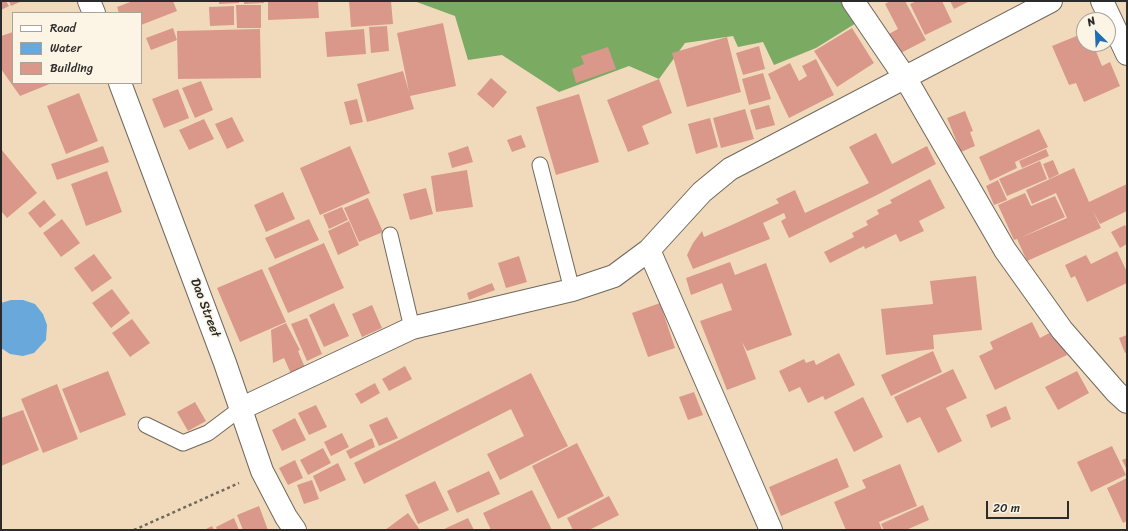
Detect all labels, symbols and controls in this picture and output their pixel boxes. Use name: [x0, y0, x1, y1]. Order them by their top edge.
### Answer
text: N: [1084, 11, 1099, 32]
legend: [12, 12, 142, 84]
north arrow: [1076, 12, 1116, 52]
text: Road: [50, 17, 76, 39]
text: Water: [50, 37, 82, 59]
text: Building: [50, 57, 93, 79]
street label: Dao Street: [187, 276, 223, 340]
scale bar: [988, 493, 1071, 519]
text: 20 m: [993, 497, 1020, 519]

